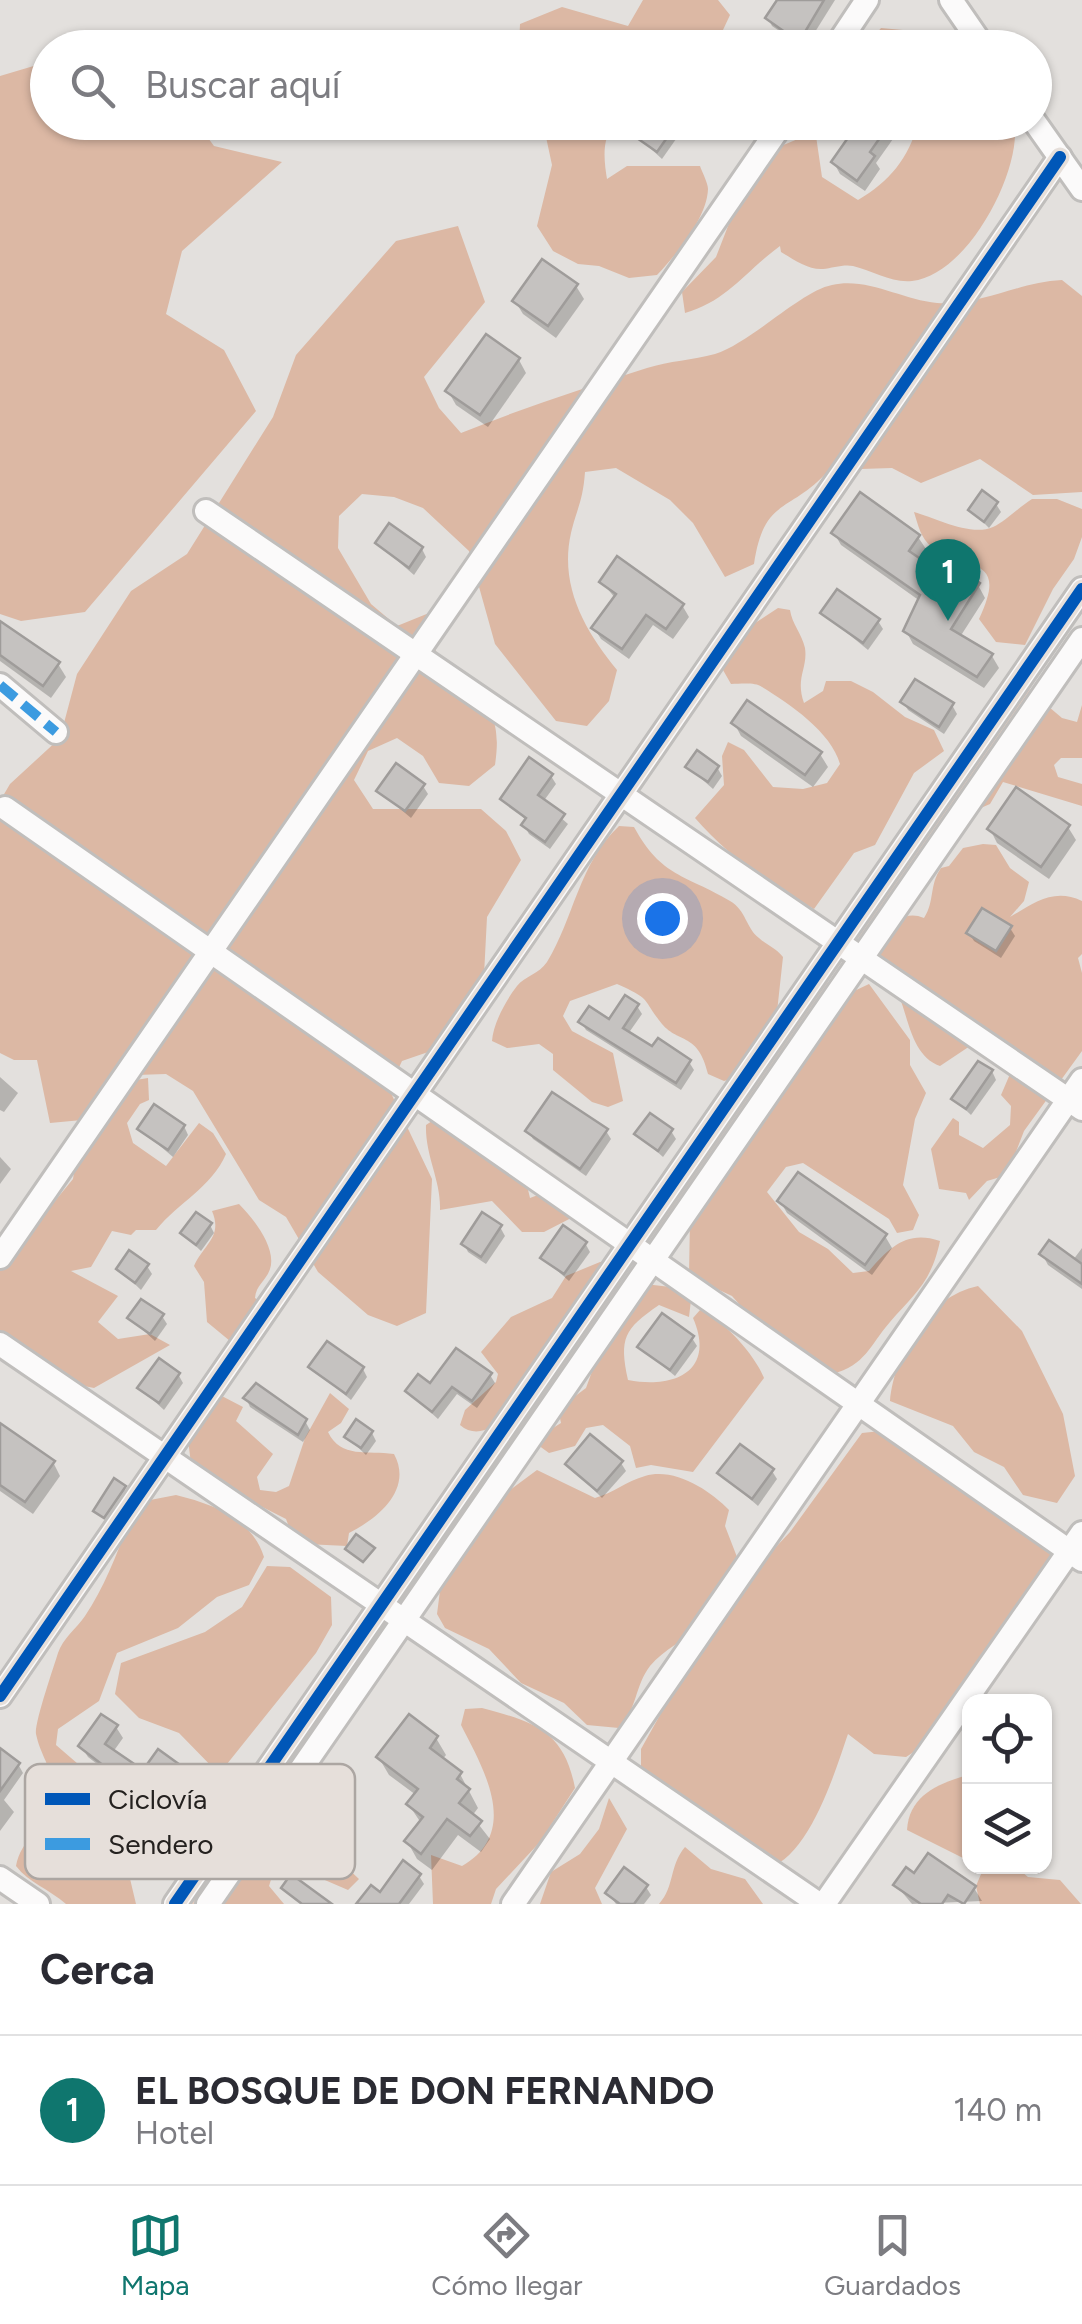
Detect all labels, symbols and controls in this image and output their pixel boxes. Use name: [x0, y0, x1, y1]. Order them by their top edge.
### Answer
search box: [30, 30, 1052, 140]
icon: search: [65, 58, 120, 113]
text: Buscar aquí: [145, 62, 341, 108]
pin: 1: [916, 538, 980, 621]
your location: [637, 893, 688, 944]
map controls: [962, 1694, 1052, 1874]
button: locate: [962, 1694, 1052, 1784]
legend: [25, 1764, 355, 1879]
text: Ciclovía: [108, 1782, 207, 1816]
button: layers: [962, 1784, 1052, 1874]
text: Sendero: [108, 1827, 214, 1861]
text: Cerca: [40, 1944, 155, 1995]
text: EL BOSQUE DE DON FERNANDO: [135, 2068, 715, 2114]
text: 1: [66, 2091, 79, 2129]
text: 140 m: [953, 2091, 1042, 2129]
text: Hotel: [135, 2114, 214, 2152]
tab: Mapa: [121, 2208, 190, 2302]
tab: Cómo llegar: [431, 2208, 582, 2302]
tab: Guardados: [824, 2208, 961, 2302]

